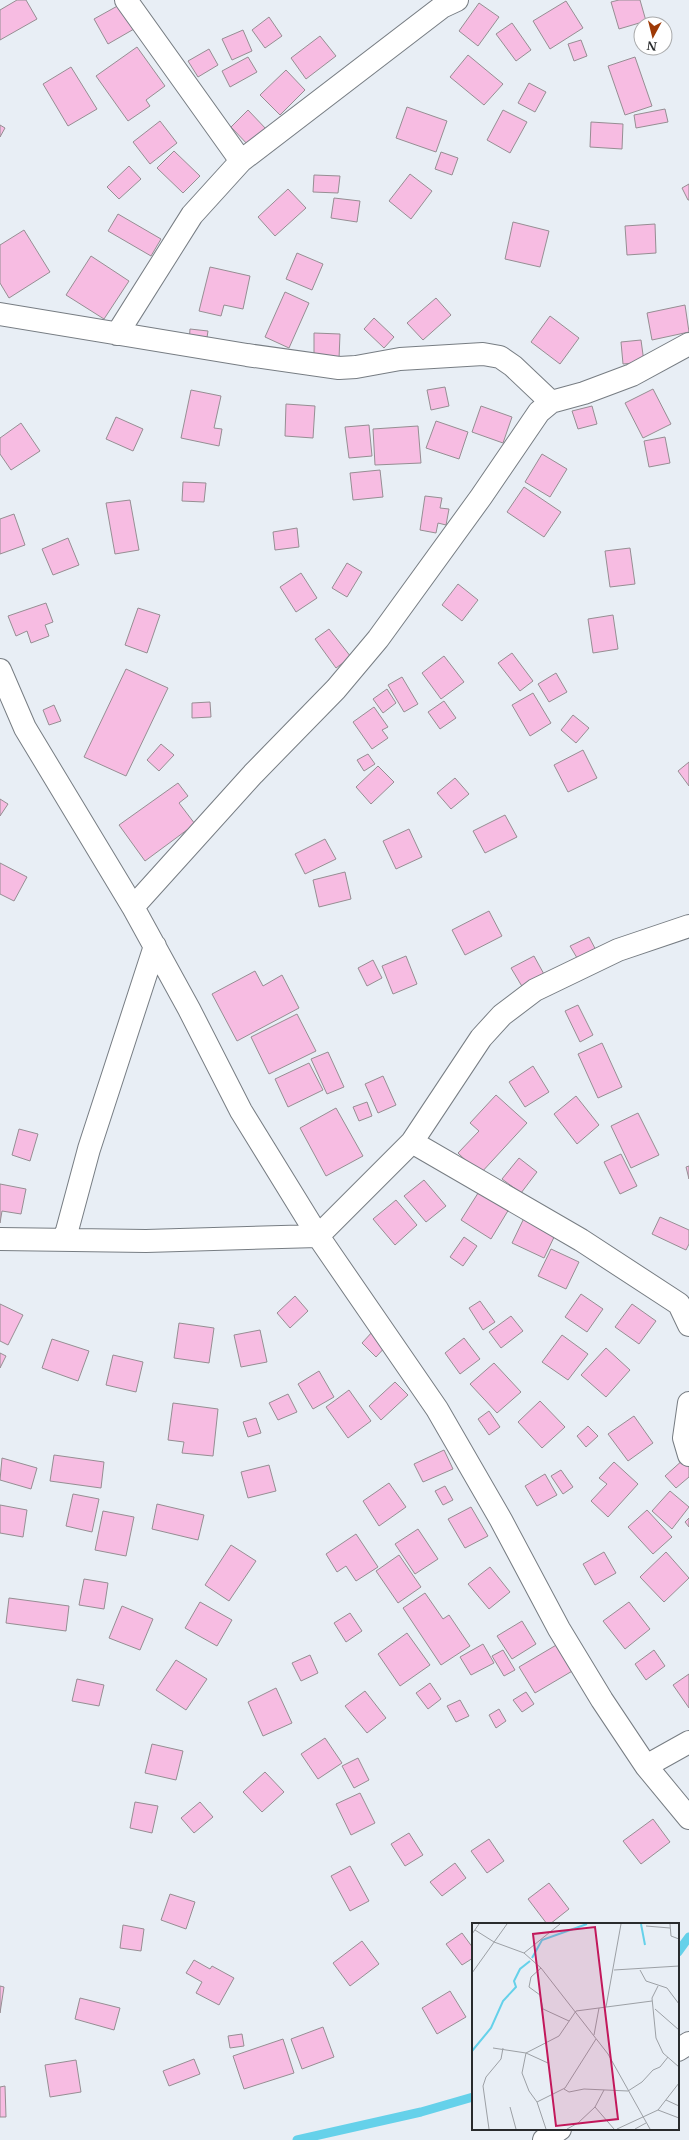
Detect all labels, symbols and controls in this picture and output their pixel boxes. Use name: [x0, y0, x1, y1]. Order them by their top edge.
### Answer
north arrow: [633, 16, 673, 56]
text: N: [645, 38, 658, 54]
inset map: [472, 1923, 679, 2130]

